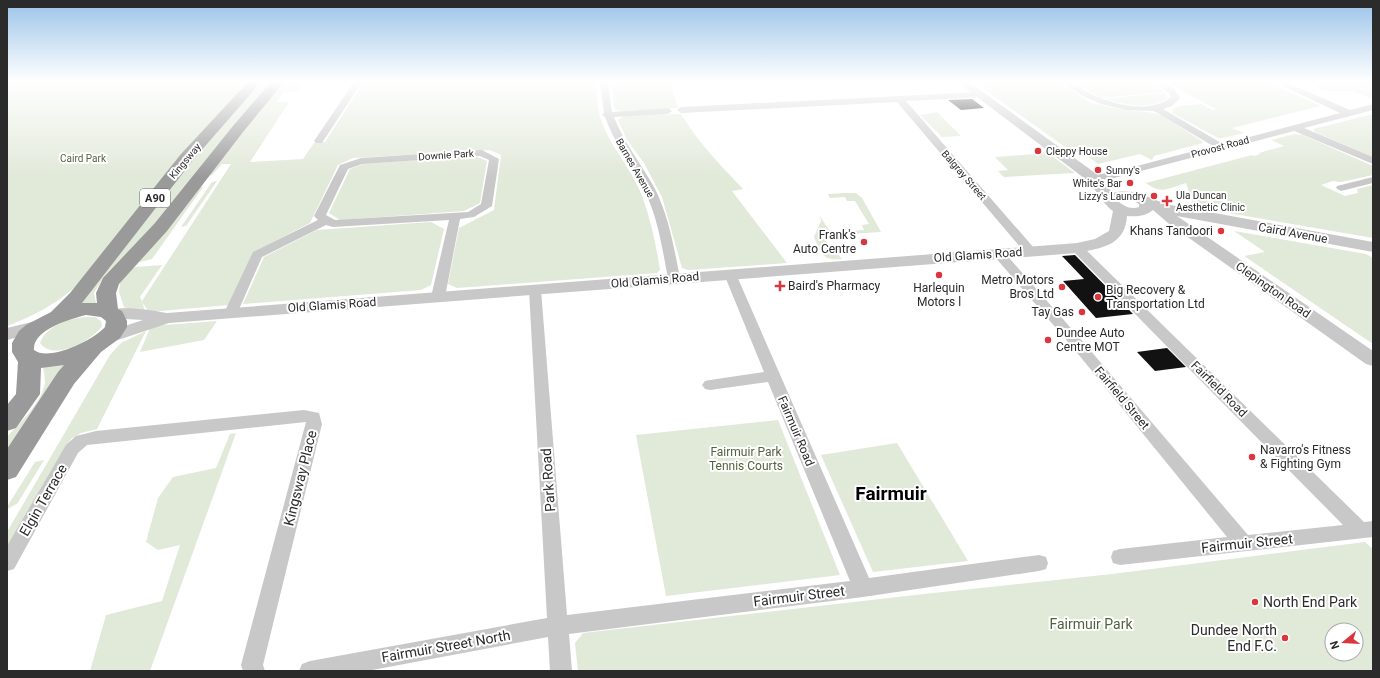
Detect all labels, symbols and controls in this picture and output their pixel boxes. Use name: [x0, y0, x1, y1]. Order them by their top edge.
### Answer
street label: Provost Road: [1190, 134, 1250, 160]
street label: Barnes Avenue: [614, 137, 656, 199]
street label: Kingsway: [167, 141, 203, 181]
marker: Cleppy House: [1033, 146, 1043, 156]
place label: Cleppy House: [1046, 146, 1107, 157]
street label: Downie Park: [418, 148, 475, 162]
street label: Balgray Street: [940, 148, 988, 202]
park label: Caird Park: [60, 153, 107, 164]
marker: Sunny's: [1093, 165, 1103, 175]
place label: Sunny's: [1106, 165, 1140, 176]
place label: White's Bar: [1073, 178, 1123, 189]
marker: White's Bar: [1125, 178, 1135, 188]
road number: A90: [140, 189, 170, 207]
place label: Ula Duncan Aesthetic Clinic: [1176, 190, 1245, 213]
place label: Lizzy's Laundry: [1079, 191, 1146, 202]
marker: Lizzy's Laundry: [1149, 191, 1159, 201]
marker: Ula Duncan Aesthetic Clinic: [1161, 195, 1173, 207]
street label: Caird Avenue: [1257, 220, 1329, 246]
place label: Khans Tandoori: [1130, 224, 1213, 238]
marker: Khans Tandoori: [1216, 226, 1226, 236]
place label: Frank's Auto Centre: [793, 228, 856, 256]
marker: Frank's Auto Centre: [859, 237, 869, 247]
street label: Old Glamis Road: [933, 245, 1023, 265]
street label: Clepington Road: [1233, 259, 1313, 321]
street label: Old Glamis Road: [610, 269, 700, 291]
marker: Harlequin Motors l: [934, 270, 944, 280]
place label: Metro Motors Bros Ltd: [981, 273, 1054, 301]
place label: Baird's Pharmacy: [788, 279, 881, 293]
marker: Baird's Pharmacy: [775, 281, 785, 291]
place label: Harlequin Motors l: [913, 281, 965, 309]
marker: Metro Motors Bros Ltd: [1057, 282, 1067, 292]
place label: Big Recovery & Transportation Ltd: [1106, 283, 1205, 311]
marker: Big Recovery & Transportation Ltd: [1093, 292, 1103, 302]
street label: Old Glamis Road: [287, 295, 377, 315]
place label: Tay Gas: [1032, 305, 1074, 319]
marker: Tay Gas: [1077, 307, 1087, 317]
place label: Dundee Auto Centre MOT: [1056, 326, 1125, 354]
marker: Dundee Auto Centre MOT: [1043, 335, 1053, 345]
street label: Fairfield Road: [1188, 358, 1250, 420]
street label: Fairfield Street: [1092, 364, 1152, 432]
street label: Fairmuir Road: [775, 394, 817, 468]
street label: Kingsway Place: [280, 429, 320, 527]
place label: Navarro's Fitness & Fighting Gym: [1260, 443, 1351, 471]
park label: Fairmuir Park Tennis Courts: [709, 445, 783, 473]
street label: Park Road: [538, 448, 558, 512]
marker: Navarro's Fitness & Fighting Gym: [1247, 452, 1257, 462]
street label: Elgin Terrace: [16, 461, 70, 539]
district label: Fairmuir: [855, 482, 927, 505]
street label: Fairmuir Street: [1201, 530, 1294, 556]
street label: Fairmuir Street: [752, 582, 846, 610]
place label: North End Park: [1263, 594, 1358, 610]
marker: North End Park: [1250, 597, 1260, 607]
park label: Fairmuir Park: [1049, 616, 1133, 632]
place label: Dundee North End F.C.: [1191, 622, 1277, 654]
north arrow: [1324, 622, 1364, 662]
street label: Fairmuir Street North: [380, 627, 512, 665]
marker: Dundee North End F.C.: [1280, 633, 1290, 643]
text: N: [1328, 639, 1342, 651]

